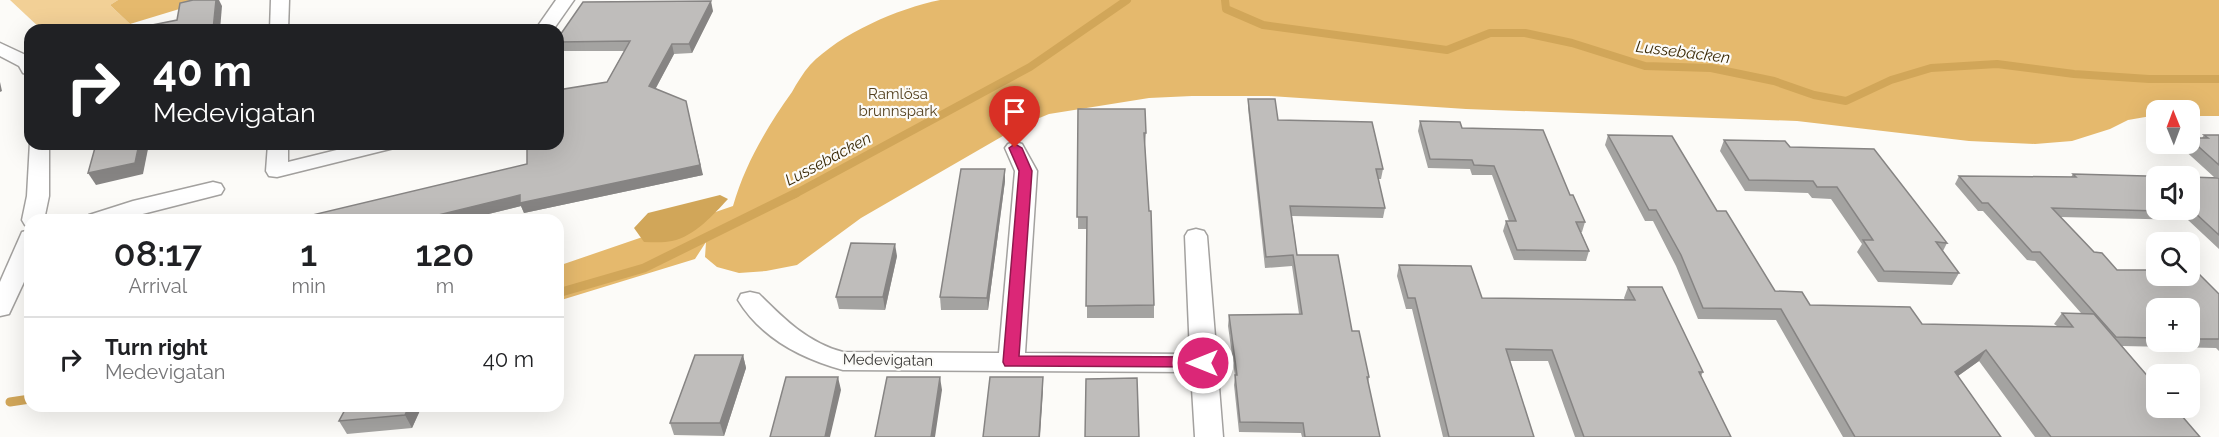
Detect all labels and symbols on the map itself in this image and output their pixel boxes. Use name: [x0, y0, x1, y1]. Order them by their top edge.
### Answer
water label: Lussebäcken: [1635, 37, 1731, 67]
park label: Ramlösa brunnspark: [859, 85, 937, 120]
pin: [989, 86, 1040, 148]
north arrow: [2146, 100, 2200, 154]
water label: Lussebäcken: [782, 128, 874, 190]
position arrow: [1171, 331, 1235, 395]
street label: Medevigatan: [843, 350, 933, 370]

